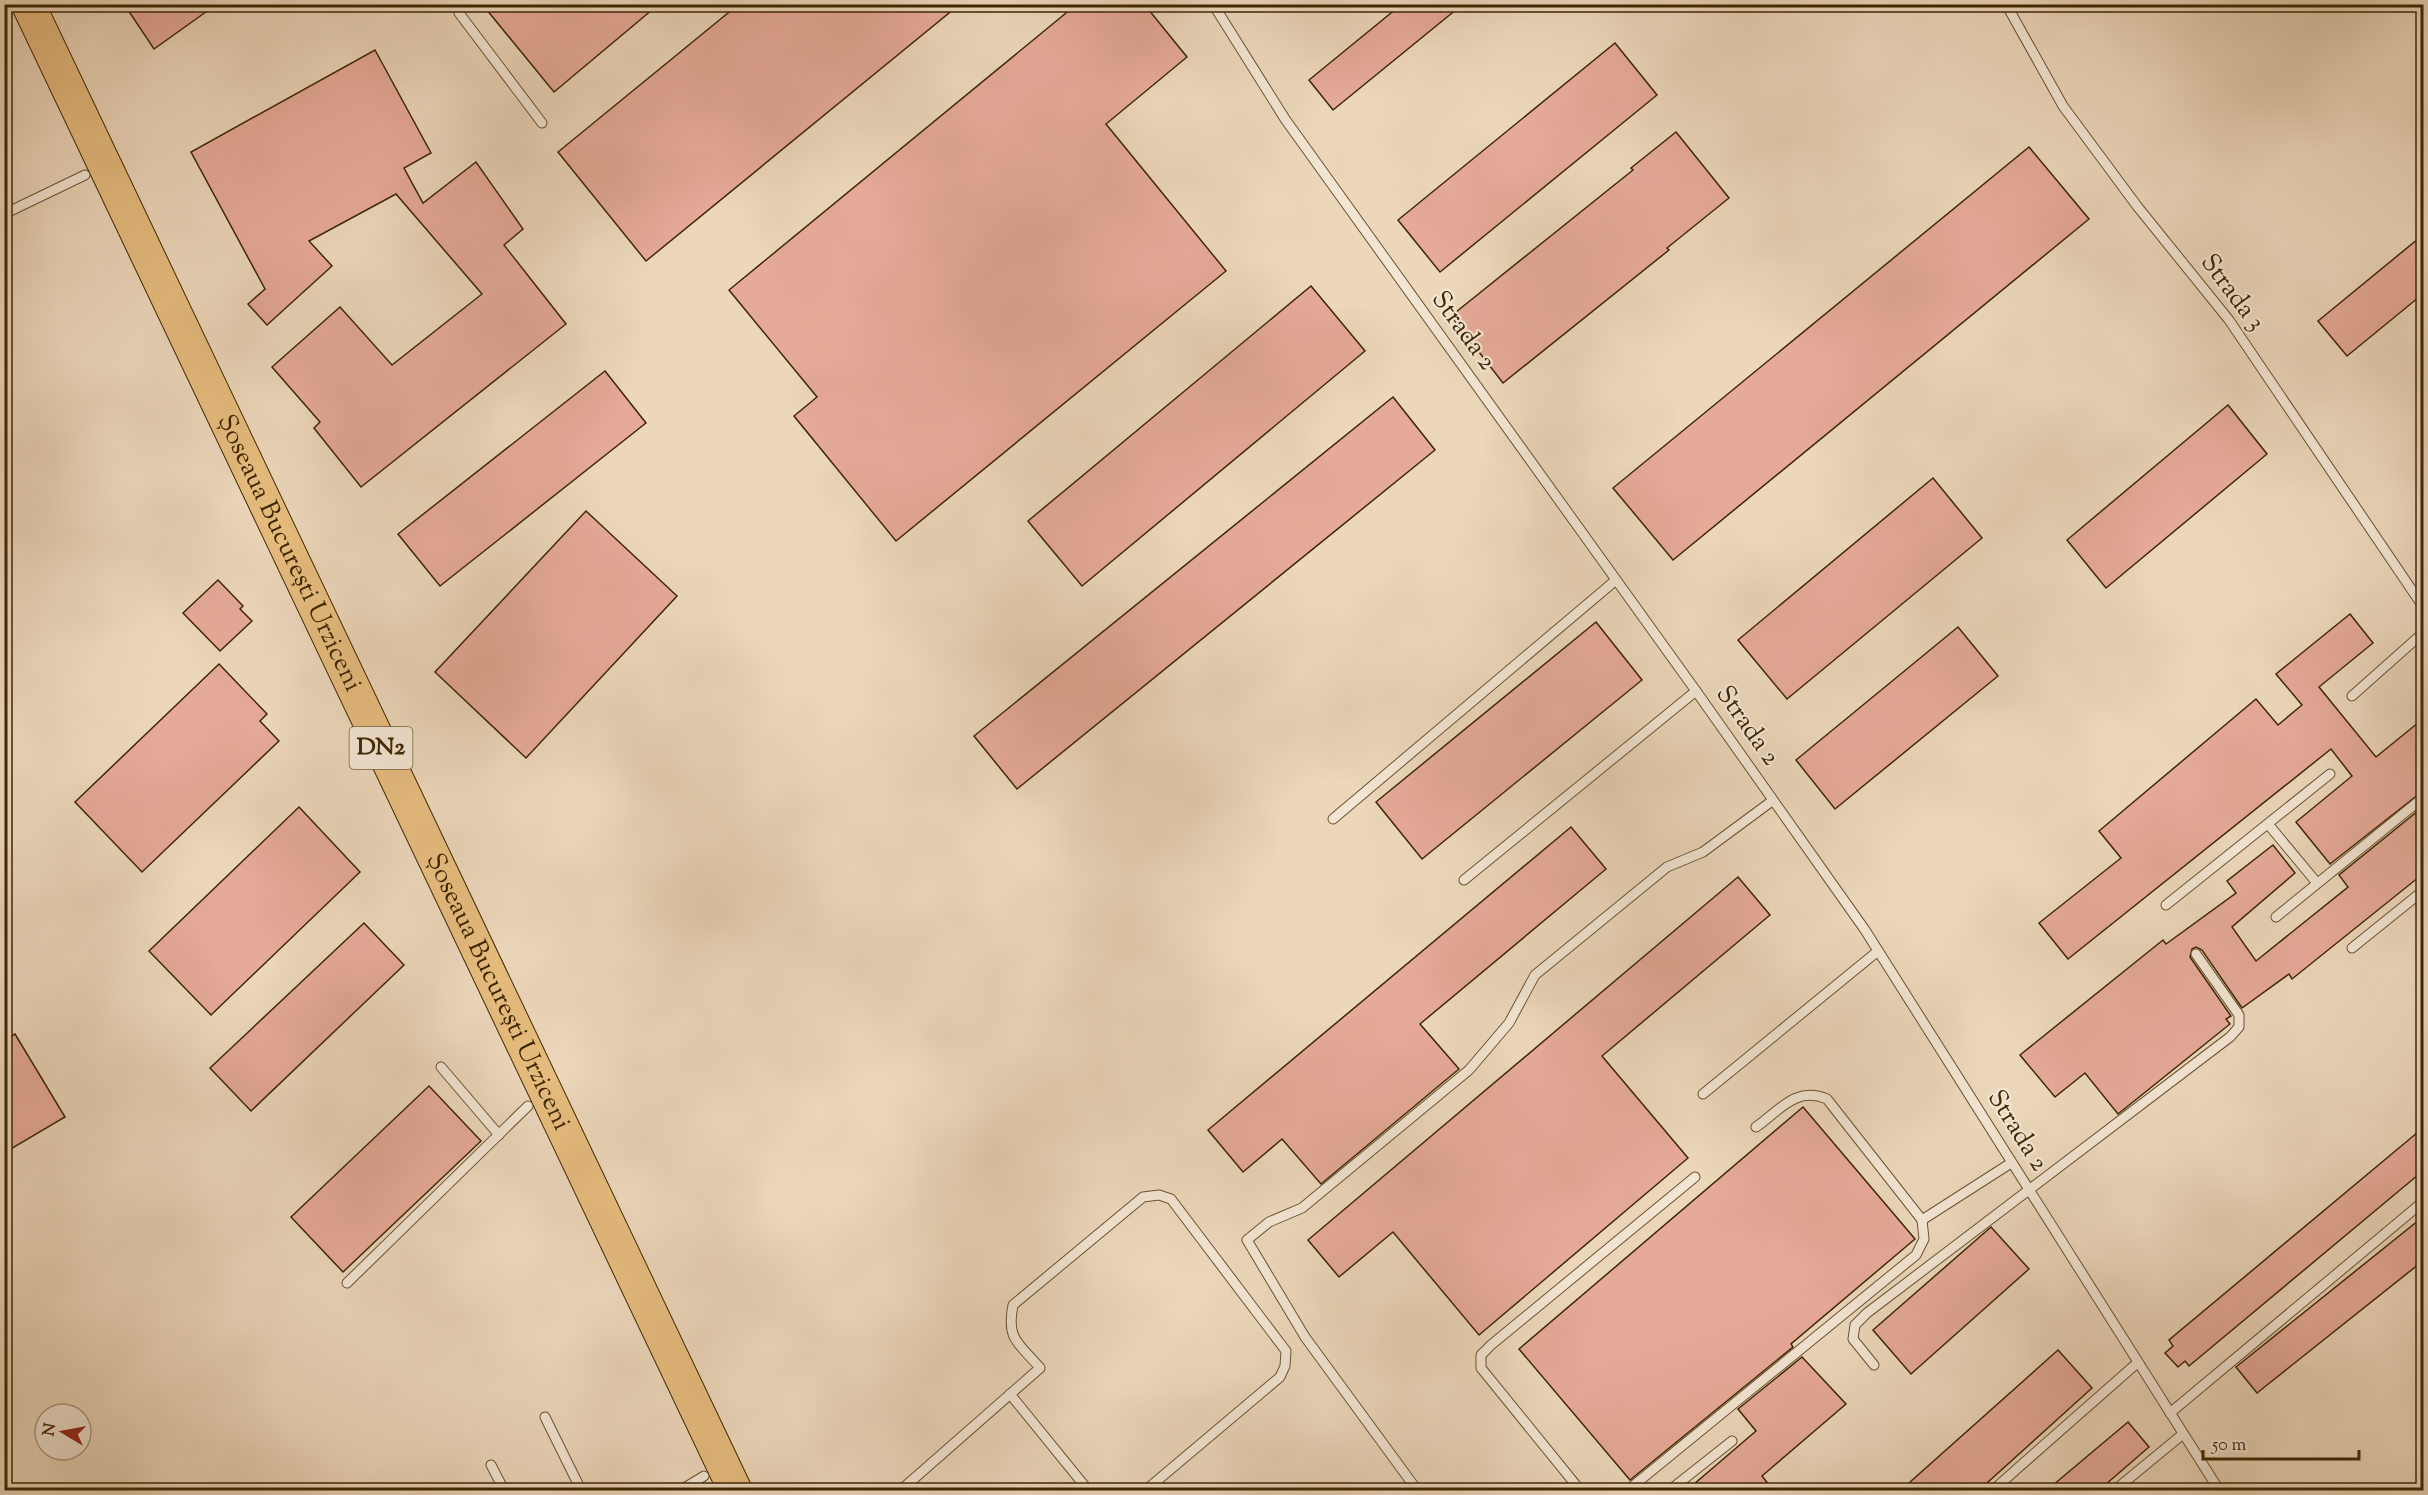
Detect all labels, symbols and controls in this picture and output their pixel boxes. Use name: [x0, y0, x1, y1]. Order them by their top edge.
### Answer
street label: Strada 3: [2191, 247, 2273, 339]
street label: Strada 2: [1422, 284, 1504, 378]
street label: Șoseaua București Urziceni: [207, 408, 371, 698]
street label: Strada 2: [1706, 678, 1788, 774]
road number: DN2: [350, 727, 412, 769]
street label: Șoseaua București Urziceni: [416, 847, 580, 1137]
street label: Strada 2: [1977, 1083, 2057, 1179]
north arrow: [33, 1402, 93, 1462]
text: N: [38, 1421, 63, 1438]
scale bar: [2203, 1423, 2359, 1461]
text: 50 m: [2211, 1433, 2247, 1459]

